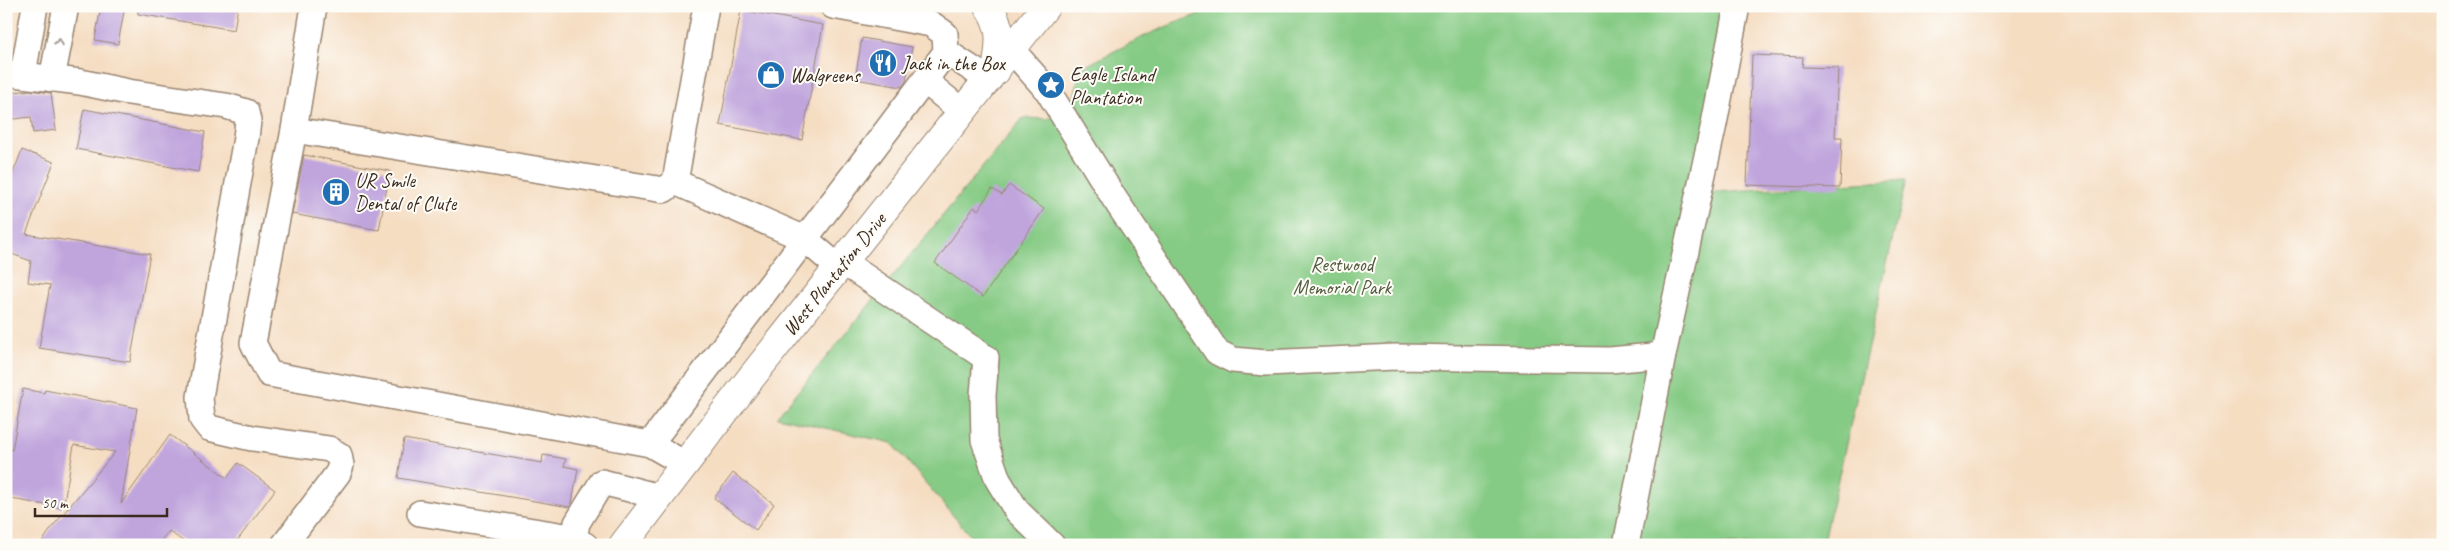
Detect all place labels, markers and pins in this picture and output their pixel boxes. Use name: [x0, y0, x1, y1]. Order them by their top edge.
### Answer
restaurant icon: Jack in the Box: [868, 48, 898, 78]
place label: Jack in the Box: [901, 51, 1007, 76]
shop icon: Walgreens: [756, 60, 786, 90]
place label: Eagle Island Plantation: [1070, 62, 1158, 110]
place label: Walgreens: [790, 63, 862, 88]
place icon: Eagle Island Plantation: [1036, 70, 1066, 100]
place label: UR Smile Dental of Clute: [355, 168, 458, 216]
building icon: UR Smile Dental of Clute: [321, 177, 351, 207]

